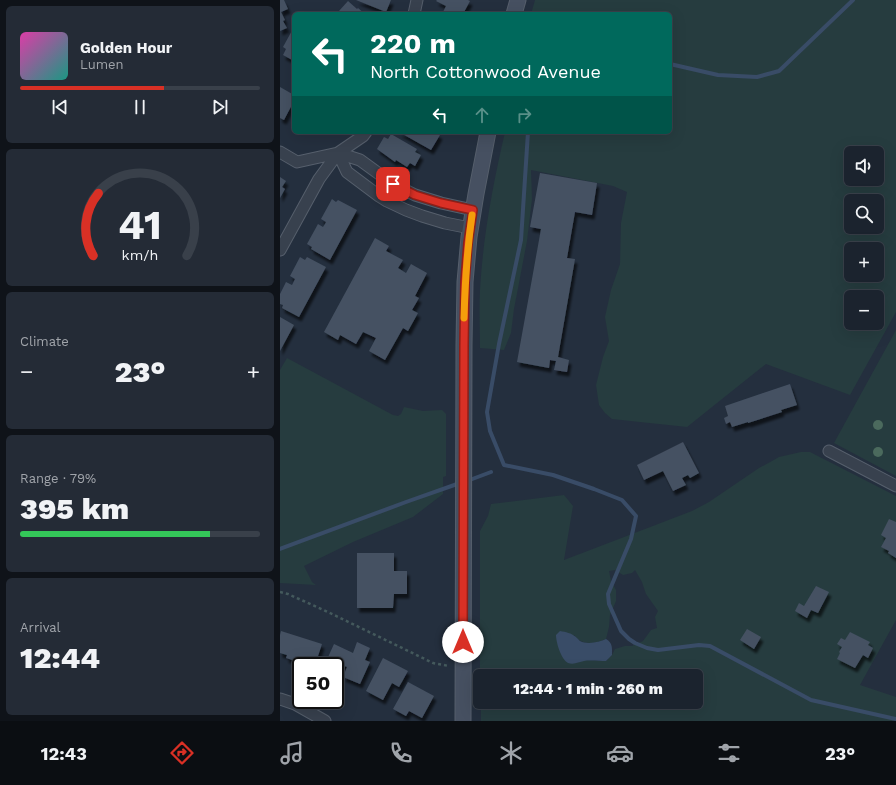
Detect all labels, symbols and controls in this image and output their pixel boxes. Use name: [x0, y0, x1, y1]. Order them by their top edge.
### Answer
text: 220 m: [370, 27, 456, 60]
icon: left: [304, 28, 356, 80]
text: Golden Hour: [80, 39, 172, 57]
text: Lumen: [80, 57, 124, 72]
text: North Cottonwood Avenue: [370, 61, 601, 82]
icon: previous: [49, 96, 71, 118]
icon: pause: [129, 96, 151, 118]
icon: next: [209, 96, 231, 118]
icon: left: [429, 104, 451, 126]
icon: ahead: [471, 104, 493, 126]
icon: right: [513, 104, 535, 126]
map controls: [844, 146, 884, 330]
button: sound: [844, 146, 884, 186]
pin: [376, 167, 410, 201]
icon: arrive: [382, 173, 404, 195]
button: search: [844, 194, 884, 234]
text: 41: [118, 199, 162, 248]
button: +: [844, 242, 884, 282]
text: km/h: [122, 246, 158, 262]
button: −: [844, 290, 884, 330]
text: Climate: [20, 334, 69, 349]
text: 23°: [114, 354, 166, 389]
text: −: [20, 359, 33, 384]
text: +: [247, 359, 260, 384]
text: Range · 79%: [20, 471, 96, 486]
text: 395 km: [20, 491, 129, 526]
text: Arrival: [20, 620, 61, 635]
position arrow: [442, 621, 484, 663]
text: 12:44: [20, 640, 100, 675]
speed limit sign: 50: [292, 657, 344, 709]
text: 12:44 · 1 min · 260 m: [513, 680, 663, 698]
icon: directions: [168, 739, 196, 767]
icon: music: [278, 739, 306, 767]
icon: phone: [387, 739, 415, 767]
icon: climate: [497, 739, 525, 767]
icon: car: [606, 739, 634, 767]
icon: filters: [715, 739, 743, 767]
text: 12:43: [41, 743, 87, 764]
text: 23°: [825, 743, 855, 764]

